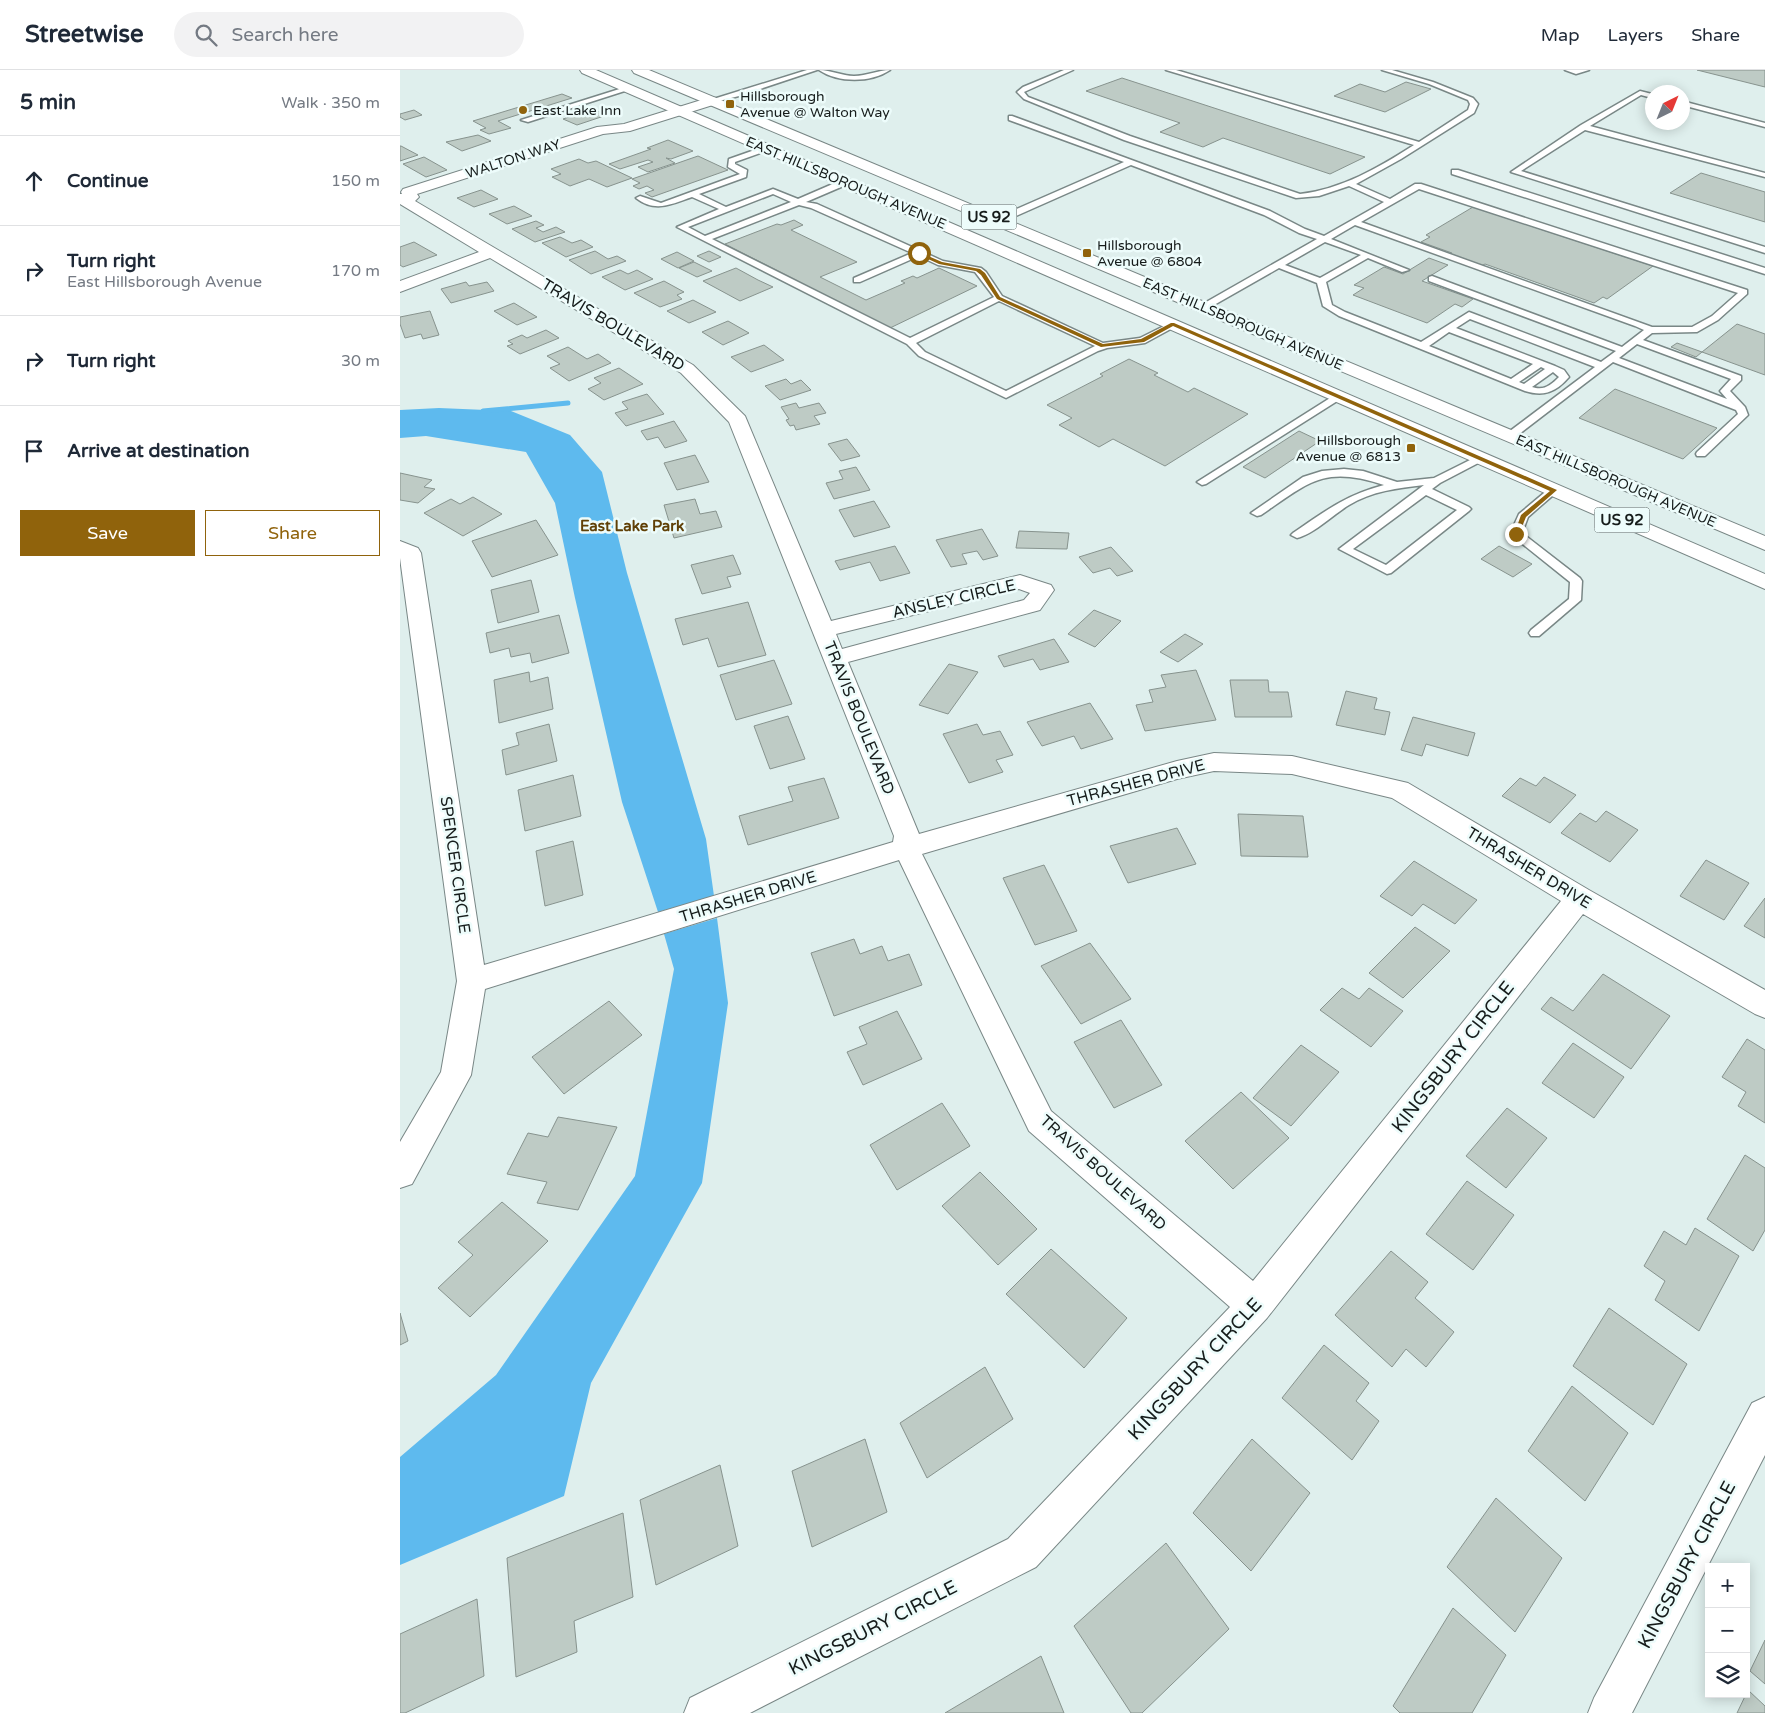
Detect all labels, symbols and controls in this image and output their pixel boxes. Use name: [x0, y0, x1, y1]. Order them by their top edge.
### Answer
search box: [174, 12, 524, 57]
text: Streetwise: [25, 20, 144, 49]
icon: search: [192, 21, 220, 49]
text: Search here: [232, 24, 338, 46]
text: Map: [1541, 24, 1580, 46]
text: Layers: [1608, 24, 1663, 46]
text: Share: [1691, 24, 1740, 46]
north arrow: [1645, 85, 1690, 130]
place label: Hillsborough Avenue @ Walton Way: [740, 88, 890, 121]
text: 5 min: [20, 90, 76, 115]
text: Walk · 350 m: [281, 93, 380, 113]
marker: Hillsborough Avenue @ Walton Way: [724, 98, 736, 110]
place label: East Lake Inn: [533, 102, 621, 119]
marker: East Lake Inn: [517, 104, 529, 116]
street label: EAST HILLSBOROUGH AVENUE: [743, 133, 949, 233]
street label: WALTON WAY: [463, 136, 563, 182]
icon: ahead: [20, 167, 48, 195]
text: Continue: [67, 170, 149, 192]
text: 150 m: [331, 171, 380, 191]
road number: US 92: [962, 204, 1016, 230]
place label: Hillsborough Avenue @ 6804: [1097, 237, 1202, 270]
route start: [908, 242, 931, 265]
marker: Hillsborough Avenue @ 6804: [1081, 247, 1093, 259]
text: Turn right: [67, 250, 155, 272]
icon: right: [20, 257, 48, 285]
text: 170 m: [331, 261, 380, 281]
text: East Hillsborough Avenue: [67, 272, 262, 292]
street label: TRAVIS BOULEVARD: [538, 274, 688, 376]
street label: EAST HILLSBOROUGH AVENUE: [1140, 274, 1346, 374]
icon: right: [20, 347, 48, 375]
text: Turn right: [67, 350, 155, 372]
text: 30 m: [341, 351, 380, 371]
street label: EAST HILLSBOROUGH AVENUE: [1513, 431, 1719, 531]
place label: Hillsborough Avenue @ 6813: [1296, 432, 1401, 465]
icon: arrive: [20, 437, 48, 465]
text: Arrive at destination: [67, 440, 250, 462]
marker: Hillsborough Avenue @ 6813: [1405, 442, 1417, 454]
road number: US 92: [1594, 508, 1650, 532]
button: Save: [20, 510, 195, 556]
button: Share: [205, 510, 380, 556]
district label: East Lake Park: [580, 517, 684, 535]
route end: [1505, 523, 1528, 546]
street label: ANSLEY CIRCLE: [890, 575, 1018, 623]
street label: TRAVIS BOULEVARD: [819, 638, 899, 798]
street label: THRASHER DRIVE: [1065, 755, 1207, 811]
street label: SPENCER CIRCLE: [435, 795, 475, 935]
street label: THRASHER DRIVE: [1463, 823, 1595, 913]
street label: THRASHER DRIVE: [677, 867, 819, 927]
street label: KINGSBURY CIRCLE: [1387, 977, 1519, 1137]
street label: TRAVIS BOULEVARD: [1036, 1111, 1170, 1235]
street label: KINGSBURY CIRCLE: [1123, 1293, 1267, 1445]
street label: KINGSBURY CIRCLE: [1634, 1478, 1740, 1652]
map controls: [1705, 1563, 1750, 1698]
button: +: [1705, 1563, 1750, 1608]
street label: KINGSBURY CIRCLE: [785, 1576, 961, 1680]
button: −: [1705, 1608, 1750, 1653]
button: layers: [1705, 1653, 1750, 1698]

